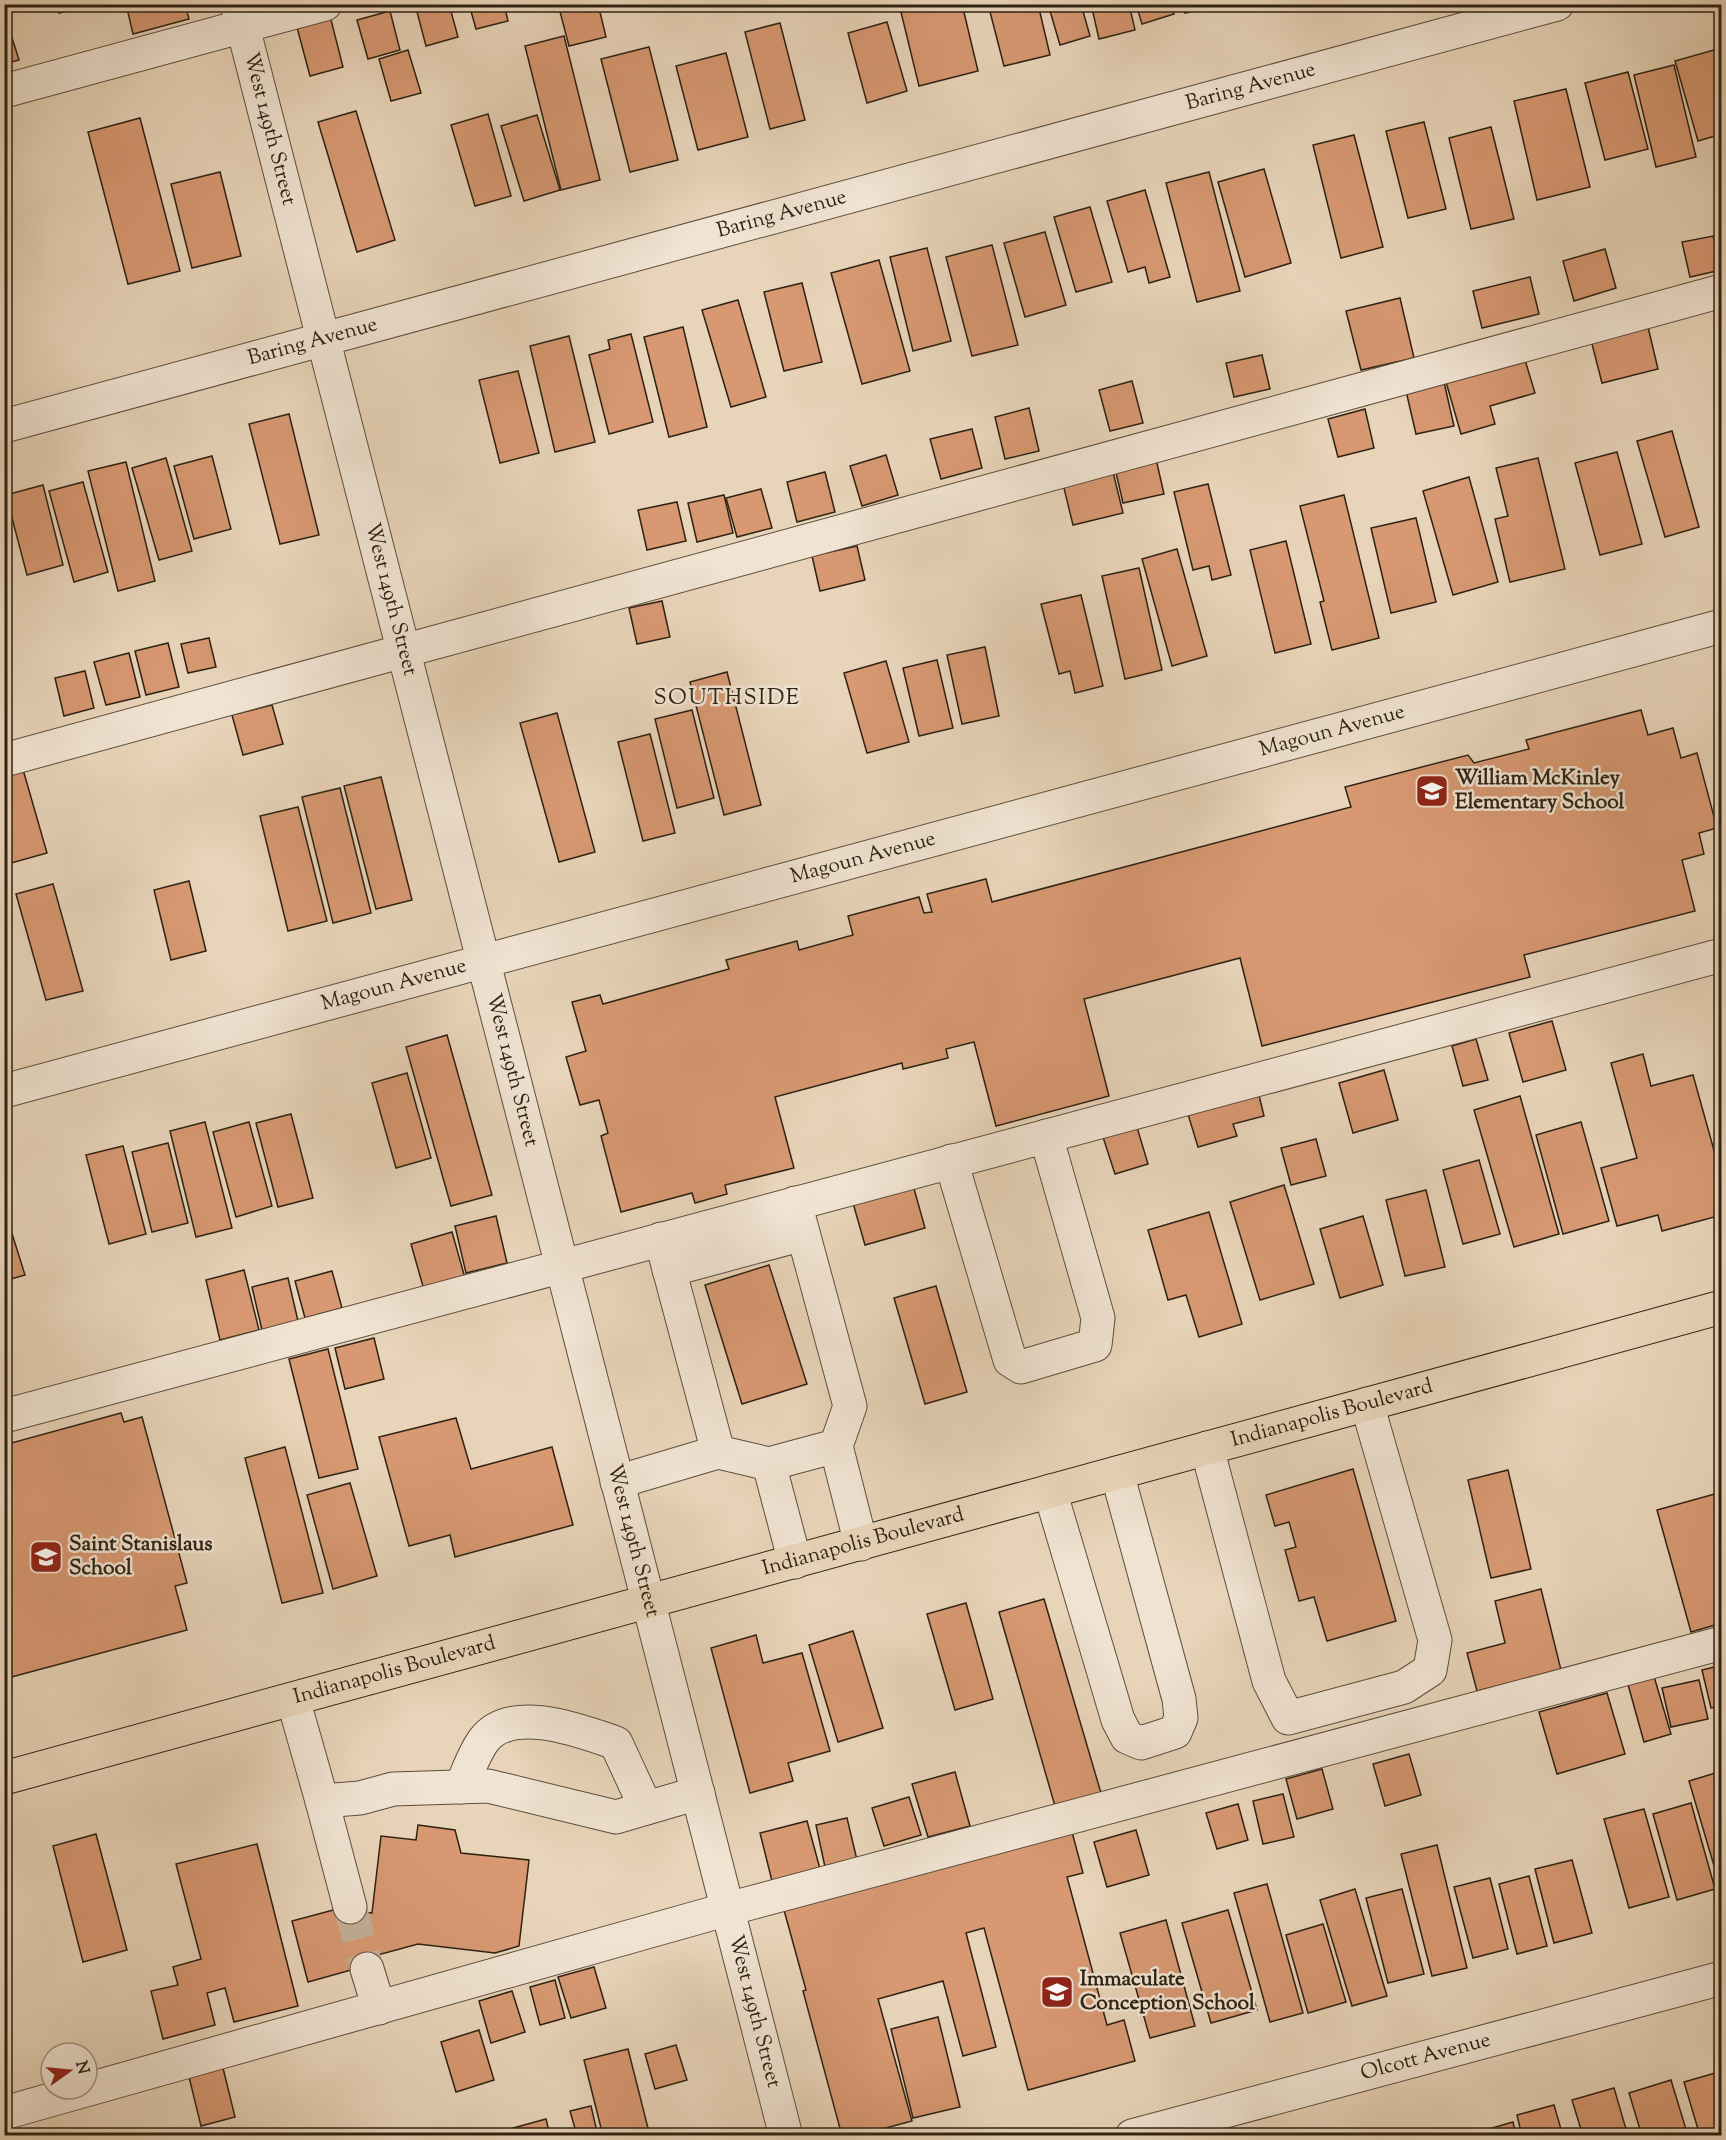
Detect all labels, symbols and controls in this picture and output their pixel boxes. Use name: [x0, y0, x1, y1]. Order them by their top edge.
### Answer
street label: West 149th Street: [235, 49, 303, 209]
street label: Baring Avenue: [1182, 55, 1319, 119]
street label: Baring Avenue: [713, 183, 850, 247]
street label: Baring Avenue: [244, 310, 381, 374]
street label: West 149th Street: [356, 520, 424, 679]
district label: SOUTHSIDE: [653, 683, 801, 715]
street label: Magoun Avenue: [1256, 697, 1408, 766]
place label: William McKinley Elementary School: [1455, 764, 1625, 818]
school or university icon: William McKinley Elementary School: [1414, 773, 1450, 809]
street label: Magoun Avenue: [787, 824, 939, 892]
street label: Magoun Avenue: [318, 951, 470, 1019]
street label: West 149th Street: [477, 990, 546, 1150]
street label: Indianapolis Boulevard: [1228, 1372, 1437, 1456]
street label: West 149th Street: [599, 1461, 667, 1621]
street label: Indianapolis Boulevard: [759, 1500, 968, 1584]
place label: Saint Stanislaus School: [69, 1530, 213, 1584]
school or university icon: Saint Stanislaus School: [28, 1539, 64, 1575]
street label: Indianapolis Boulevard: [290, 1629, 499, 1713]
street label: West 149th Street: [720, 1932, 788, 2091]
place label: Immaculate Conception School: [1080, 1965, 1255, 2019]
school or university icon: Immaculate Conception School: [1039, 1974, 1075, 2010]
street label: Olcott Avenue: [1357, 2026, 1494, 2089]
north arrow: [39, 2041, 99, 2101]
text: N: [68, 2059, 94, 2077]

